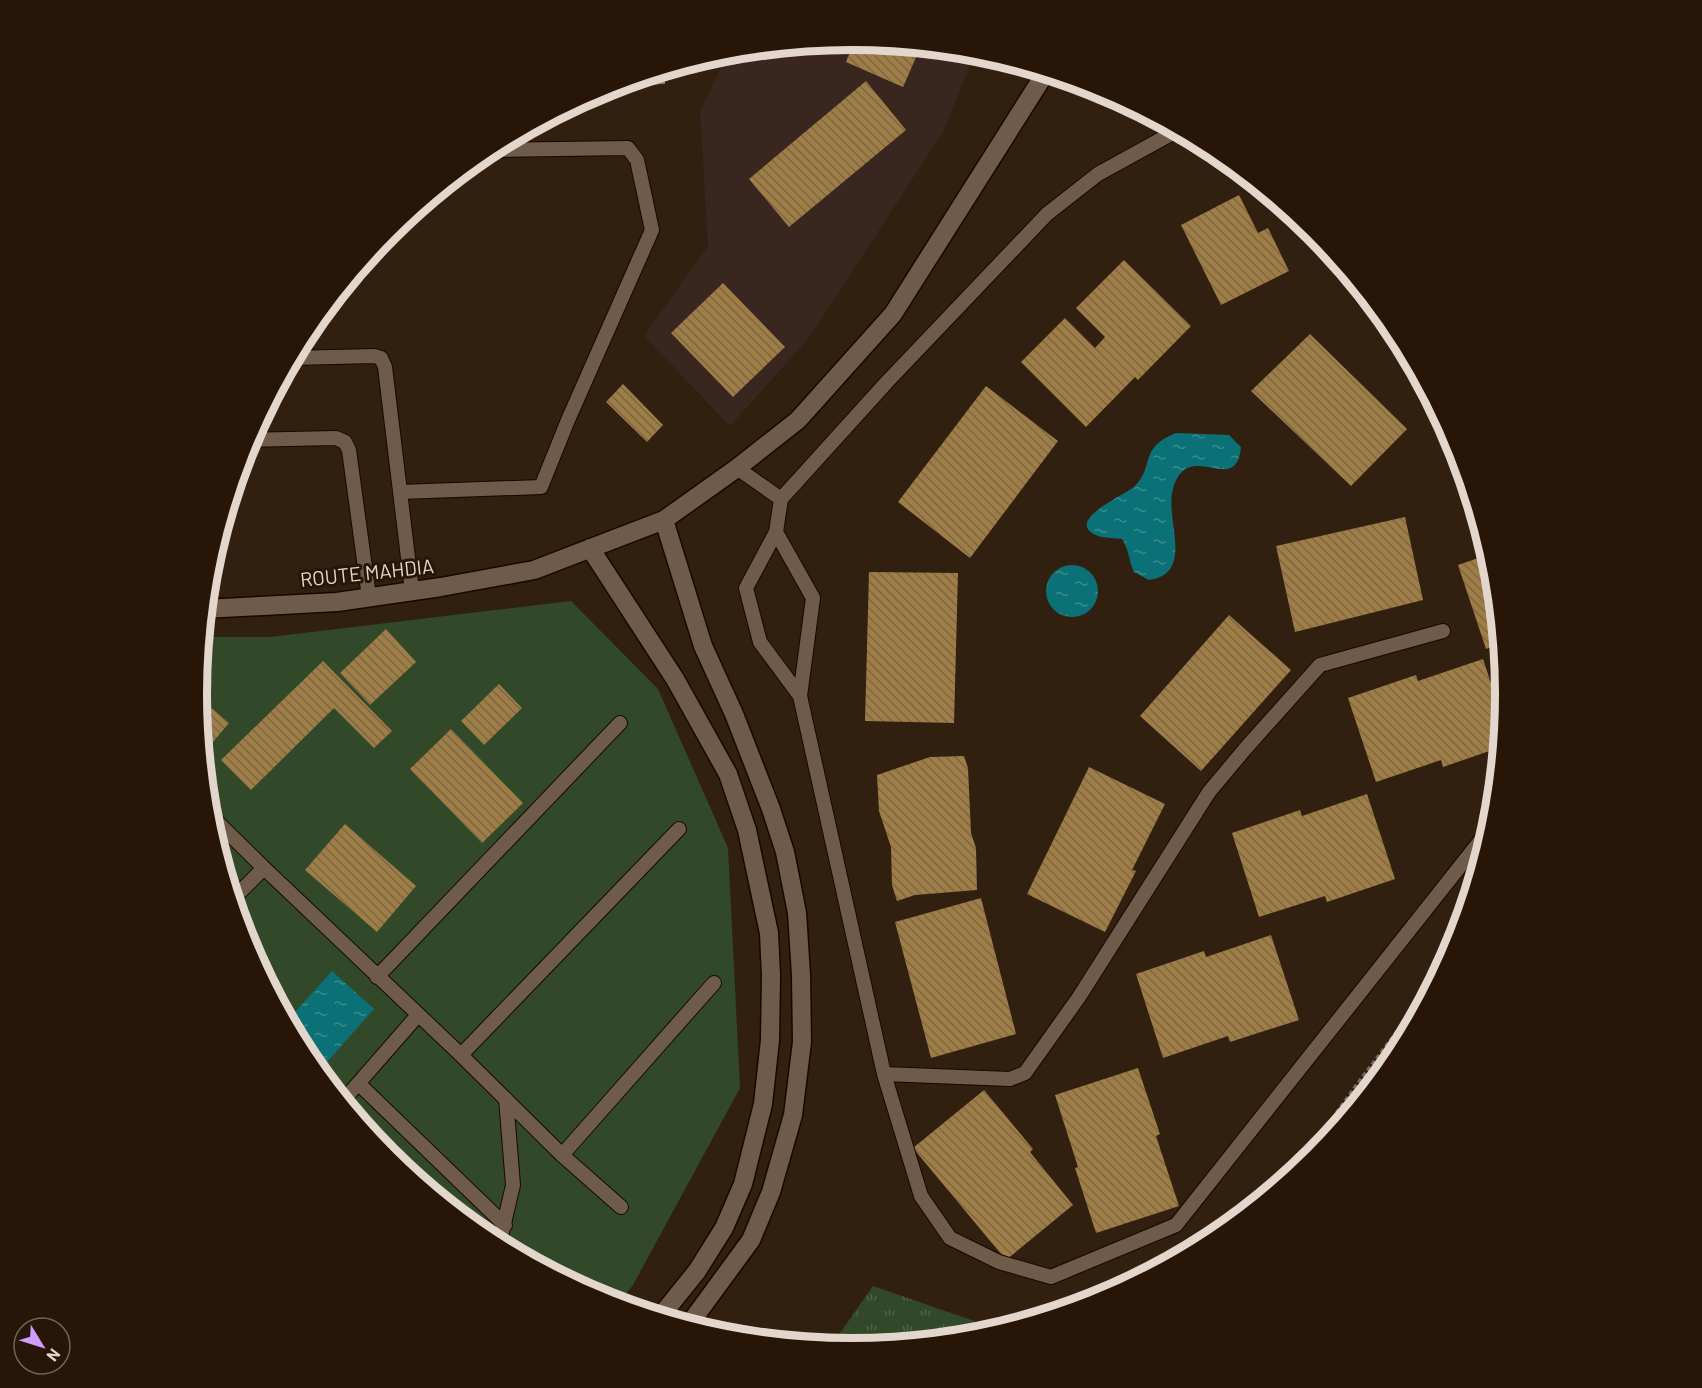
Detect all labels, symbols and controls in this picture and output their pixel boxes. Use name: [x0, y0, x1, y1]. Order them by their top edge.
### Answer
street label: ROUTE MAHDIA: [299, 553, 435, 591]
north arrow: [12, 1316, 72, 1376]
text: N: [43, 1346, 65, 1366]

